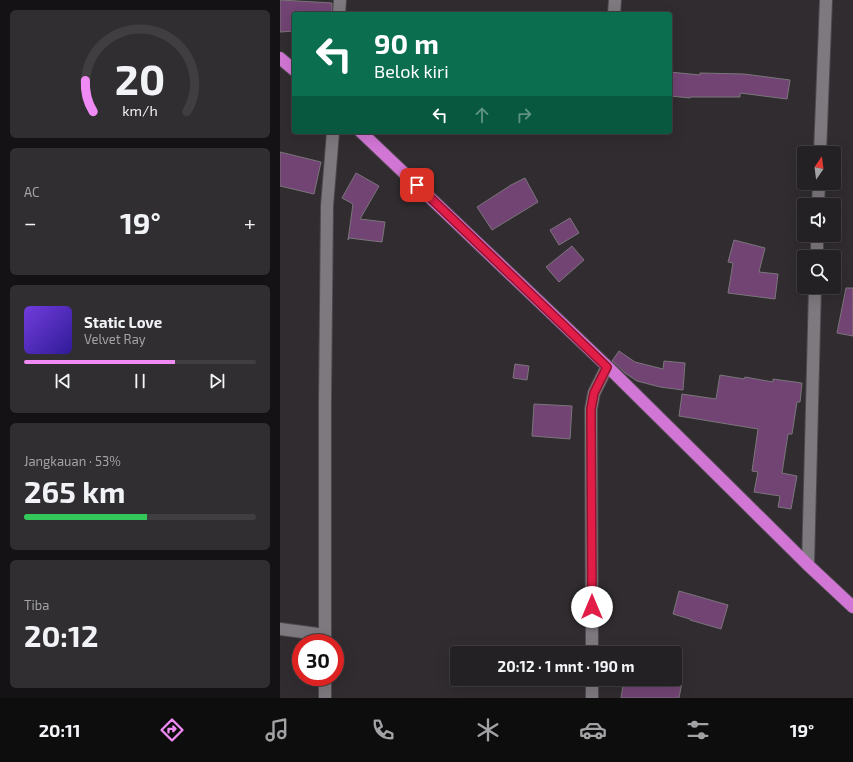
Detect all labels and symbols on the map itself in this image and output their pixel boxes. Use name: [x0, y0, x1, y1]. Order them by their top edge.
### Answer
north arrow: [797, 146, 841, 190]
pin: [400, 168, 434, 202]
position arrow: [571, 586, 613, 628]
speed limit sign: 30: [292, 634, 344, 686]

